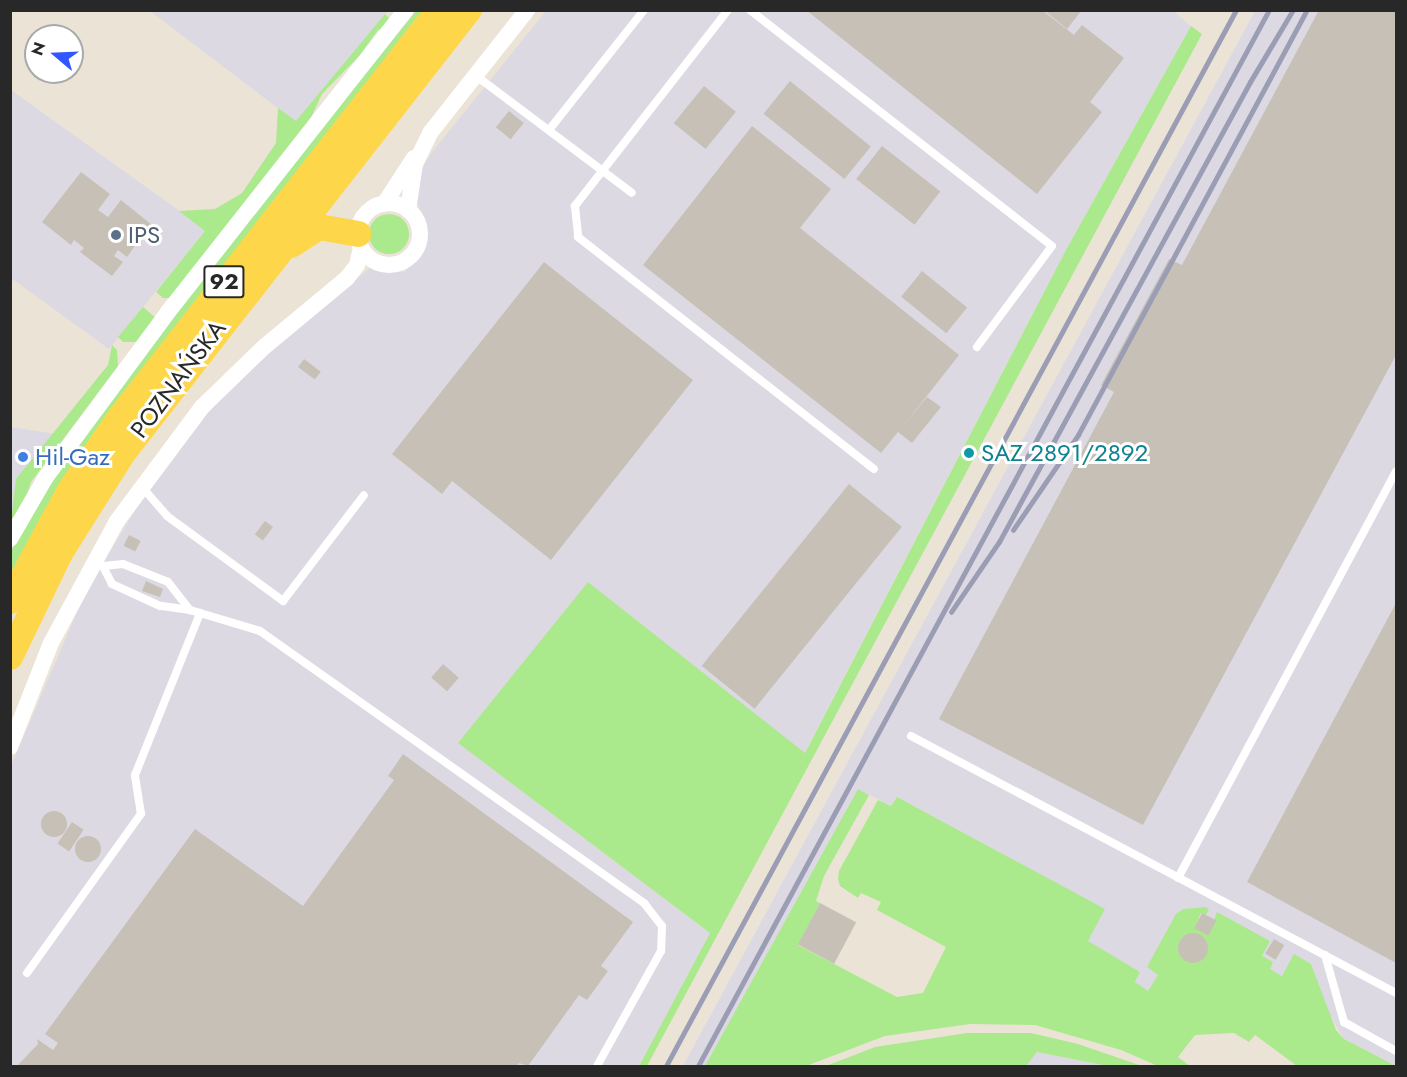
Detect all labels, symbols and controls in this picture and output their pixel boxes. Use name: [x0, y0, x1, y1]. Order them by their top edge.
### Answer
north arrow: [24, 24, 84, 84]
text: N: [25, 39, 51, 58]
place label: IPS: [128, 221, 160, 249]
marker: IPS: [109, 228, 123, 242]
road number: 92: [203, 263, 245, 301]
street label: POZNAŃSKA: [124, 314, 232, 444]
place label: SAZ 2891/2892: [981, 439, 1148, 467]
place label: Hil-Gaz: [35, 443, 110, 471]
marker: SAZ 2891/2892: [962, 446, 976, 460]
marker: Hil-Gaz: [16, 450, 30, 464]

